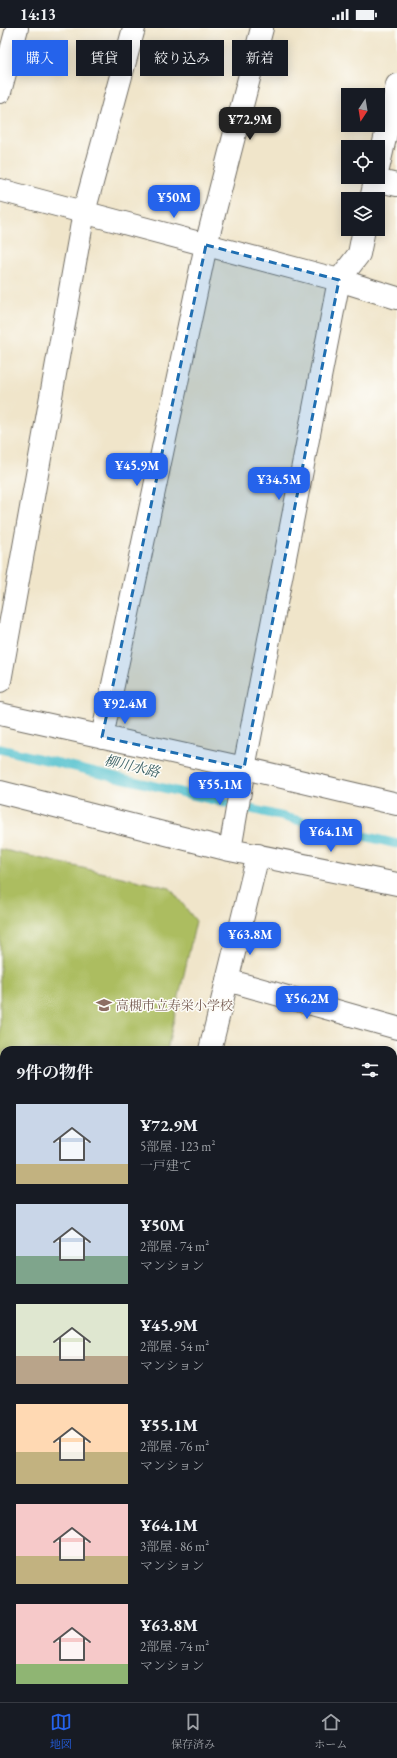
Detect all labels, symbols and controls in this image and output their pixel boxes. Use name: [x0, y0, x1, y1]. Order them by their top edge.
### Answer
text: 14:13: [20, 5, 56, 24]
chip: 購入: [12, 40, 68, 76]
chip: 賃貸: [76, 40, 132, 76]
chip: 絞り込み: [140, 40, 224, 76]
chip: 新着: [232, 40, 288, 76]
north arrow: [341, 88, 385, 132]
map controls: [341, 88, 385, 236]
pin: ¥72.9M: [217, 107, 283, 141]
text: ¥72.9M: [228, 111, 272, 128]
button: locate: [341, 140, 385, 184]
pin: ¥50M: [150, 185, 198, 219]
text: ¥50M: [157, 189, 191, 206]
button: layers: [341, 192, 385, 236]
pin: ¥45.9M: [104, 453, 170, 487]
text: ¥45.9M: [115, 457, 159, 474]
pin: ¥34.5M: [246, 467, 312, 501]
text: ¥34.5M: [257, 471, 301, 488]
pin: ¥92.4M: [92, 691, 158, 725]
text: ¥92.4M: [103, 695, 147, 712]
water label: 柳川水路: [103, 751, 162, 781]
pin: ¥55.1M: [187, 772, 253, 806]
text: ¥55.1M: [198, 776, 242, 793]
pin: ¥64.1M: [298, 819, 364, 853]
text: ¥64.1M: [309, 823, 353, 840]
pin: ¥63.8M: [217, 922, 283, 956]
text: ¥63.8M: [228, 926, 272, 943]
pin: ¥56.2M: [274, 986, 340, 1020]
text: ¥56.2M: [285, 990, 329, 1007]
school or university icon: 高槻市立寿栄小学校: [95, 996, 113, 1014]
place label: 高槻市立寿栄小学校: [116, 997, 233, 1014]
icon: filters: [359, 1059, 381, 1081]
text: 9件の物件: [16, 1061, 93, 1083]
text: ¥72.9M: [140, 1114, 198, 1136]
icon: home: [48, 1120, 96, 1168]
text: 5部屋 · 123 m²: [140, 1138, 215, 1155]
text: 一戸建て: [140, 1157, 192, 1174]
text: ¥50M: [140, 1214, 185, 1236]
icon: home: [48, 1220, 96, 1268]
text: 2部屋 · 74 m²: [140, 1238, 209, 1255]
text: マンション: [140, 1257, 204, 1274]
text: ¥45.9M: [140, 1314, 198, 1336]
icon: home: [48, 1320, 96, 1368]
text: 2部屋 · 54 m²: [140, 1338, 209, 1355]
text: マンション: [140, 1357, 204, 1374]
text: ¥55.1M: [140, 1414, 198, 1436]
icon: home: [48, 1420, 96, 1468]
text: 2部屋 · 76 m²: [140, 1438, 209, 1455]
text: マンション: [140, 1457, 204, 1474]
text: ¥64.1M: [140, 1514, 198, 1536]
icon: home: [48, 1520, 96, 1568]
text: 3部屋 · 86 m²: [140, 1538, 209, 1555]
text: マンション: [140, 1557, 204, 1574]
text: ¥63.8M: [140, 1614, 198, 1636]
icon: home: [48, 1620, 96, 1668]
text: 2部屋 · 74 m²: [140, 1638, 209, 1655]
text: マンション: [140, 1657, 204, 1674]
tab: 地図: [50, 1711, 72, 1751]
tab: 保存済み: [171, 1711, 215, 1751]
tab: ホーム: [314, 1711, 347, 1751]

